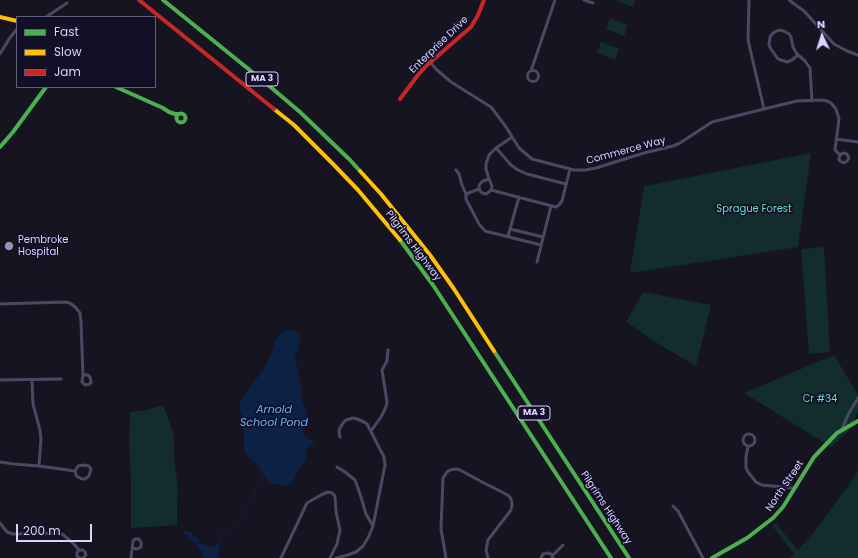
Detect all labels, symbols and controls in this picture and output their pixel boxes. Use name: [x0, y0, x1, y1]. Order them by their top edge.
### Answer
street label: Enterprise Drive: [407, 14, 471, 76]
legend: [16, 16, 156, 88]
north arrow: [802, 16, 842, 56]
text: N: [816, 16, 826, 32]
text: Fast: [54, 23, 79, 40]
text: Slow: [54, 43, 82, 60]
text: Jam: [54, 63, 81, 80]
road number: MA 3: [246, 72, 278, 86]
street label: Commerce Way: [585, 135, 667, 167]
park label: Sprague Forest: [716, 203, 792, 215]
street label: Pilgrims Highway: [383, 208, 443, 284]
place label: Pembroke Hospital: [18, 234, 69, 258]
marker: Pembroke Hospital: [3, 240, 15, 252]
park label: Cr #34: [803, 393, 837, 405]
water label: Arnold School Pond: [240, 403, 308, 429]
road number: MA 3: [518, 406, 550, 420]
street label: North Street: [763, 458, 807, 514]
street label: Pilgrims Highway: [578, 469, 634, 547]
scale bar: [18, 516, 94, 542]
text: 200 m: [23, 522, 61, 539]

